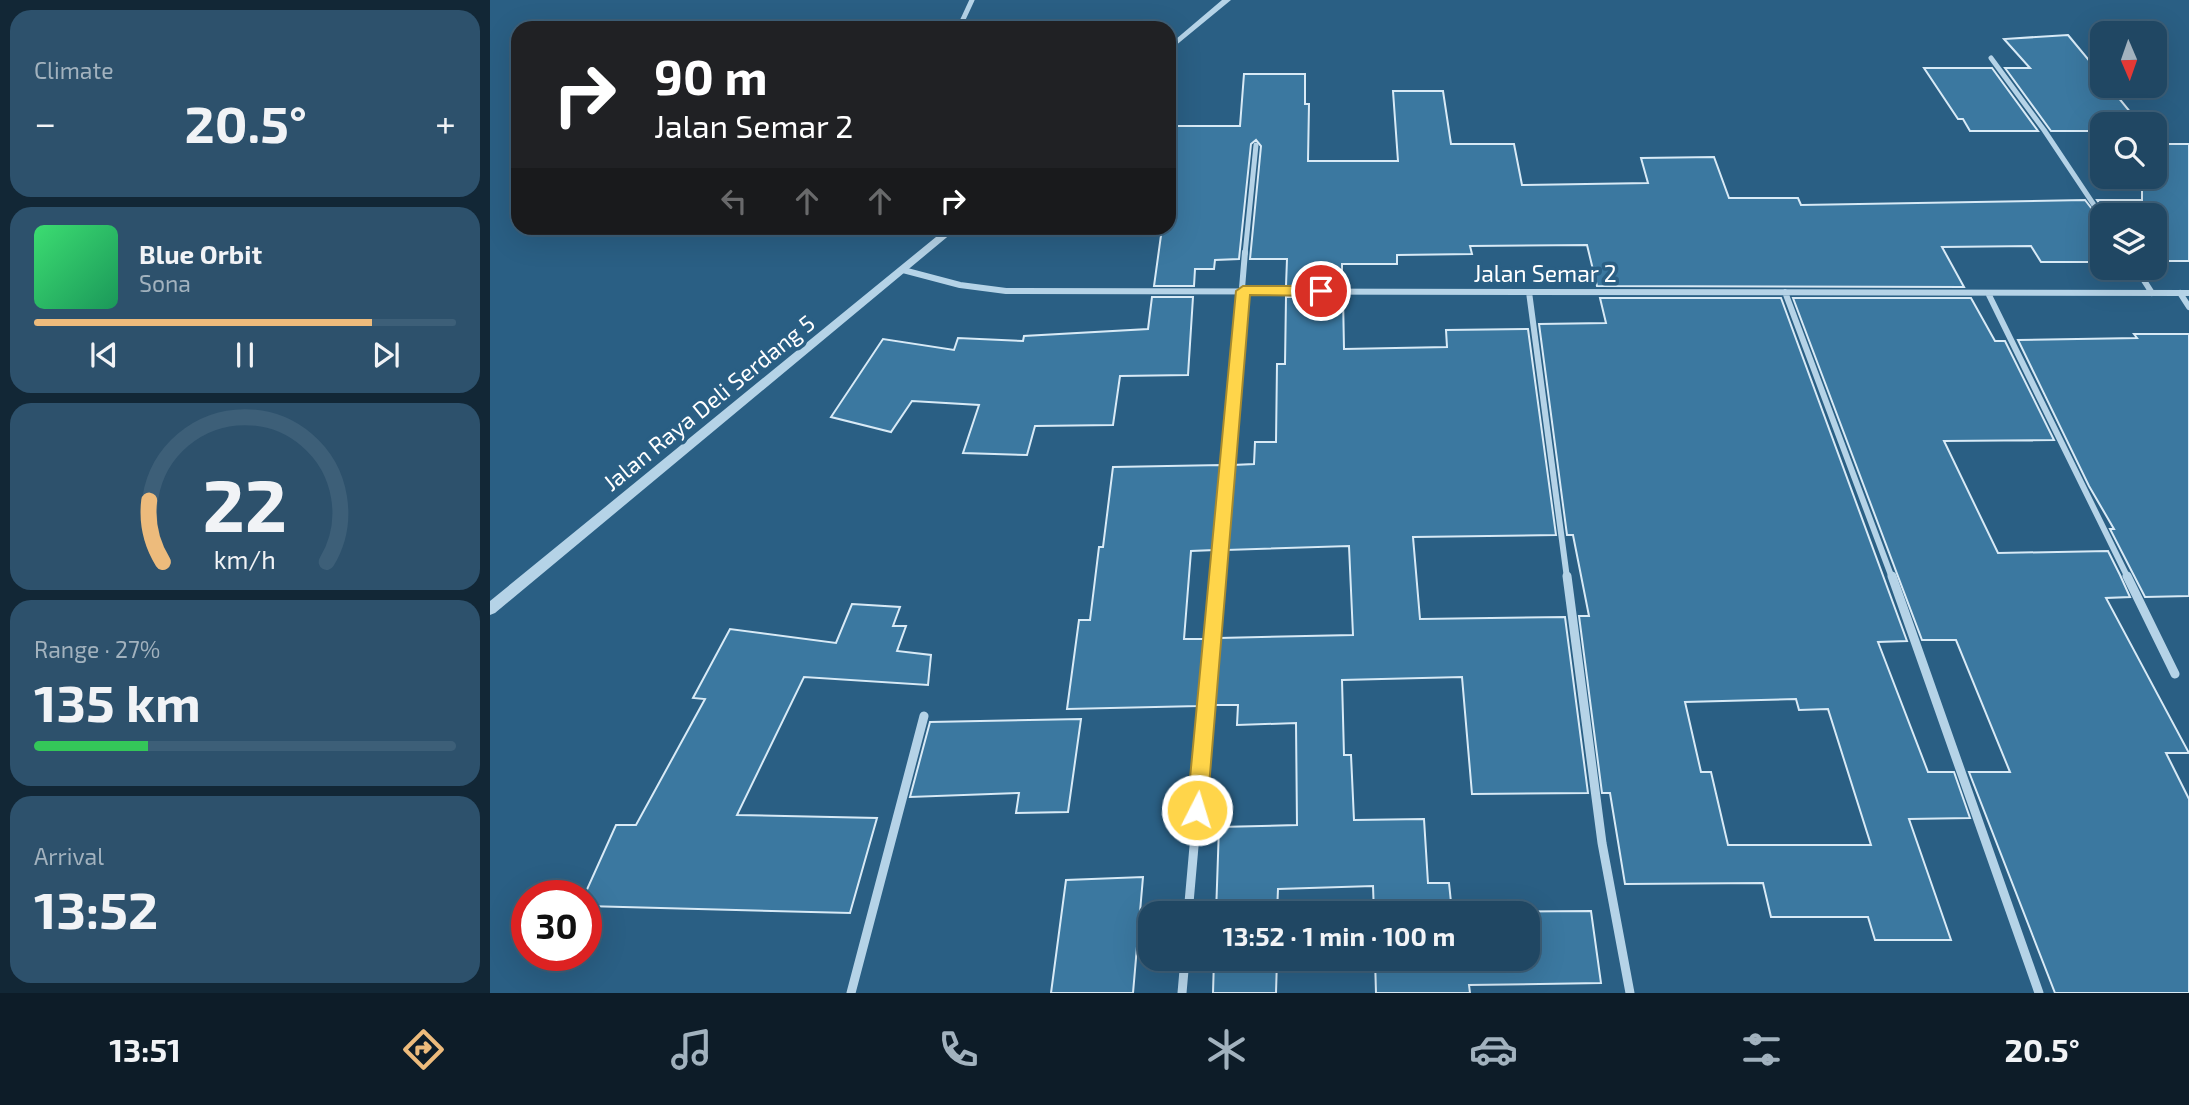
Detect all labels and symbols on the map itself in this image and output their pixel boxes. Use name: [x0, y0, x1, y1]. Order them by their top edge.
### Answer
north arrow: [2090, 21, 2166, 98]
street label: Jalan Semar 2: [1473, 259, 1617, 287]
pin: [1291, 261, 1351, 321]
street label: Jalan Raya Deli Serdang 5: [597, 308, 820, 496]
position arrow: [1160, 773, 1234, 847]
speed limit sign: 30: [511, 880, 602, 971]

